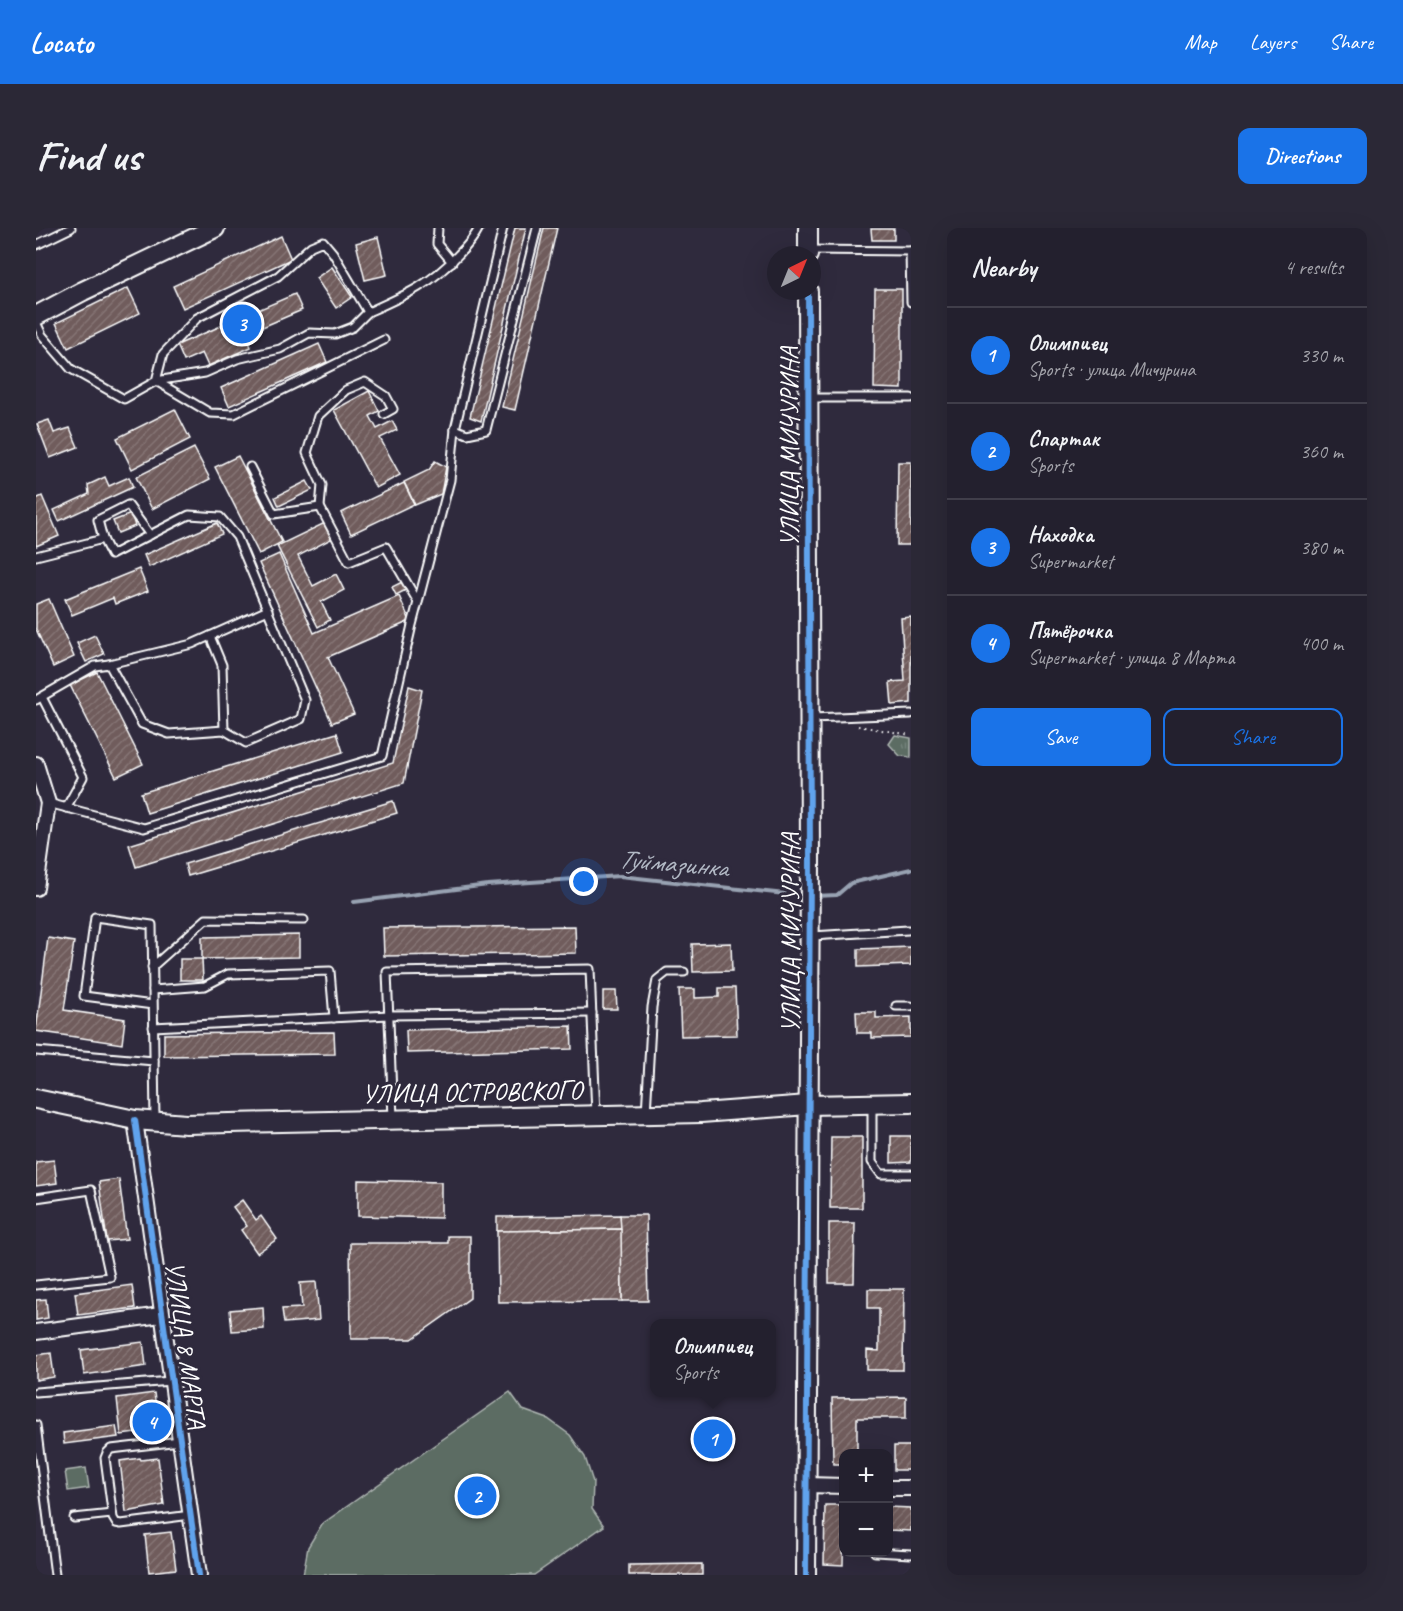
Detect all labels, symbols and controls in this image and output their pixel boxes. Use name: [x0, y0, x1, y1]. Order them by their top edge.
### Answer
text: Locato: [30, 25, 93, 60]
text: Map: [1184, 29, 1217, 55]
text: Layers: [1250, 29, 1296, 55]
text: Share: [1329, 29, 1373, 55]
button: Directions: [1238, 128, 1367, 184]
text: Find us: [36, 130, 141, 183]
north arrow: [767, 246, 821, 300]
text: Nearby: [971, 251, 1036, 284]
text: 4 results: [1284, 255, 1343, 280]
pin: 3: [222, 302, 262, 346]
text: Олимпиец: [1028, 329, 1108, 357]
text: 1: [986, 343, 995, 368]
text: 330 m: [1300, 343, 1343, 368]
street label: УЛИЦА МИЧУРИНА: [773, 345, 806, 547]
text: Sports · улица Мичурина: [1028, 357, 1195, 382]
text: Спартак: [1028, 425, 1099, 453]
text: 2: [986, 439, 995, 464]
text: 360 m: [1300, 439, 1343, 464]
text: Sports: [1028, 453, 1073, 478]
text: Находка: [1028, 521, 1093, 549]
text: 3: [986, 535, 995, 560]
text: 380 m: [1300, 535, 1343, 560]
text: Supermarket: [1028, 549, 1113, 574]
text: Пятёрочка: [1028, 617, 1112, 645]
text: 4: [986, 631, 995, 656]
text: 400 m: [1300, 631, 1343, 656]
text: Supermarket · улица 8 Марта: [1028, 645, 1234, 670]
button: Save: [971, 708, 1151, 766]
button: Share: [1163, 708, 1343, 766]
street label: УЛИЦА МИЧУРИНА: [774, 831, 807, 1033]
water label: Туймазинка: [617, 841, 732, 885]
your location: [569, 867, 598, 896]
street label: УЛИЦА ОСТРОВСКОГО: [362, 1074, 585, 1110]
street label: УЛИЦА 8 МАРТА: [158, 1259, 214, 1432]
popup: [650, 1319, 776, 1397]
text: Олимпиец: [673, 1332, 753, 1360]
text: Sports: [673, 1360, 718, 1385]
pin: 4: [132, 1400, 172, 1444]
pin: 1: [694, 1416, 732, 1462]
map controls: [839, 1449, 893, 1557]
button: +: [839, 1449, 893, 1503]
pin: 2: [458, 1474, 496, 1518]
button: −: [839, 1503, 893, 1557]

